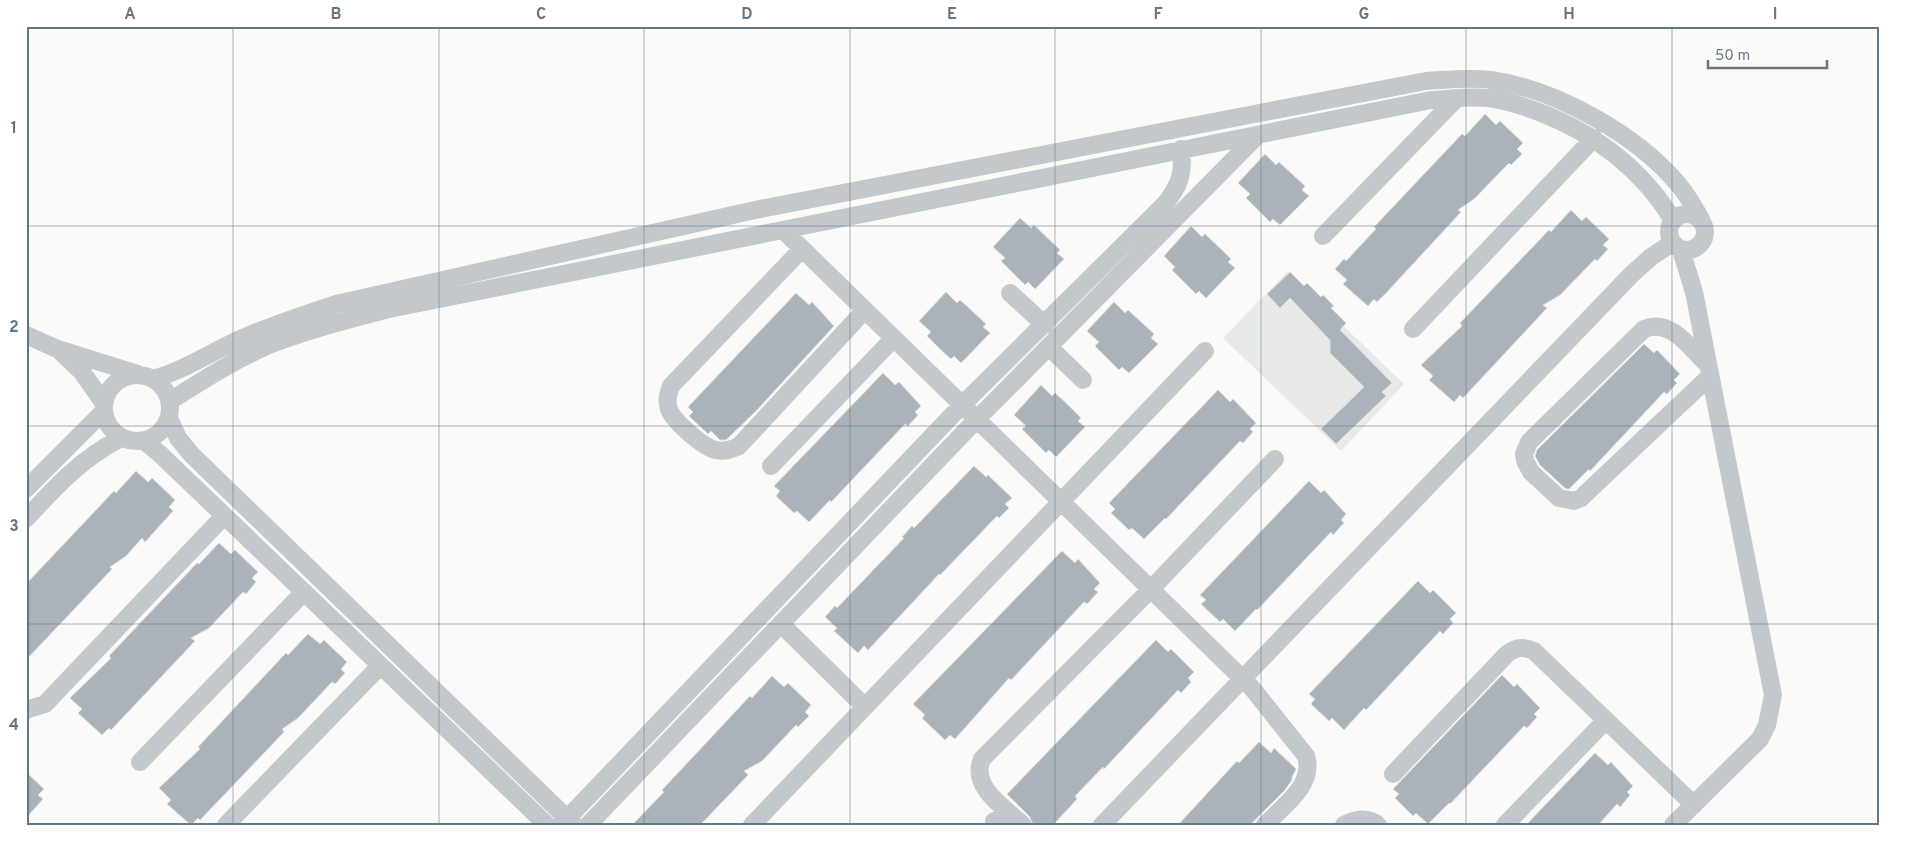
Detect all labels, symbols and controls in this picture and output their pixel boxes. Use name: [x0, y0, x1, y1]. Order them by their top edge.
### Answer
text: A: [124, 5, 136, 25]
text: B: [330, 5, 342, 25]
text: C: [536, 5, 546, 25]
text: D: [741, 5, 753, 25]
text: E: [947, 5, 957, 25]
text: F: [1153, 5, 1163, 25]
text: G: [1359, 5, 1369, 25]
text: H: [1563, 5, 1575, 25]
text: I: [1773, 5, 1777, 25]
scale bar: [1708, 38, 1826, 70]
text: 50 m: [1715, 47, 1750, 66]
text: 1: [11, 119, 17, 139]
text: 2: [9, 318, 19, 338]
text: 3: [9, 517, 19, 537]
text: 4: [9, 716, 19, 736]

